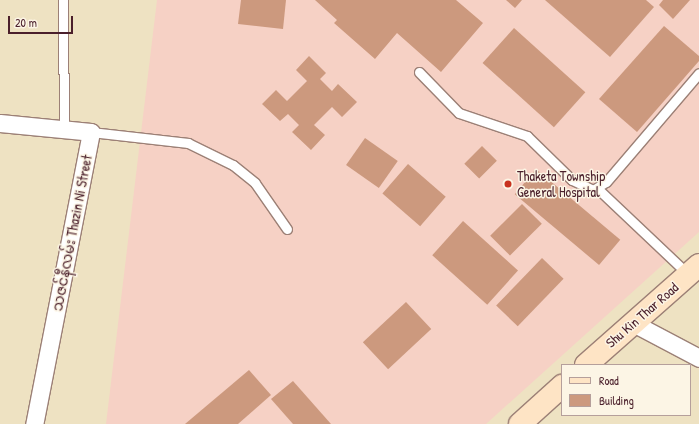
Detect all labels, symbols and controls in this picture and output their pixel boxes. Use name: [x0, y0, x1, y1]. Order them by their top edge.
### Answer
scale bar: [10, 8, 75, 34]
text: 20 m: [15, 14, 37, 31]
street label: သဇင်နီလမ်း Thazin Ni Street: [49, 153, 95, 313]
place label: Thaketa Township General Hospital: [517, 168, 605, 200]
marker: Thaketa Township General Hospital: [502, 178, 514, 190]
street label: Shu Kin Thar Road: [602, 279, 682, 351]
legend: [561, 364, 691, 416]
text: Road: [599, 372, 619, 389]
text: Building: [599, 392, 634, 409]

